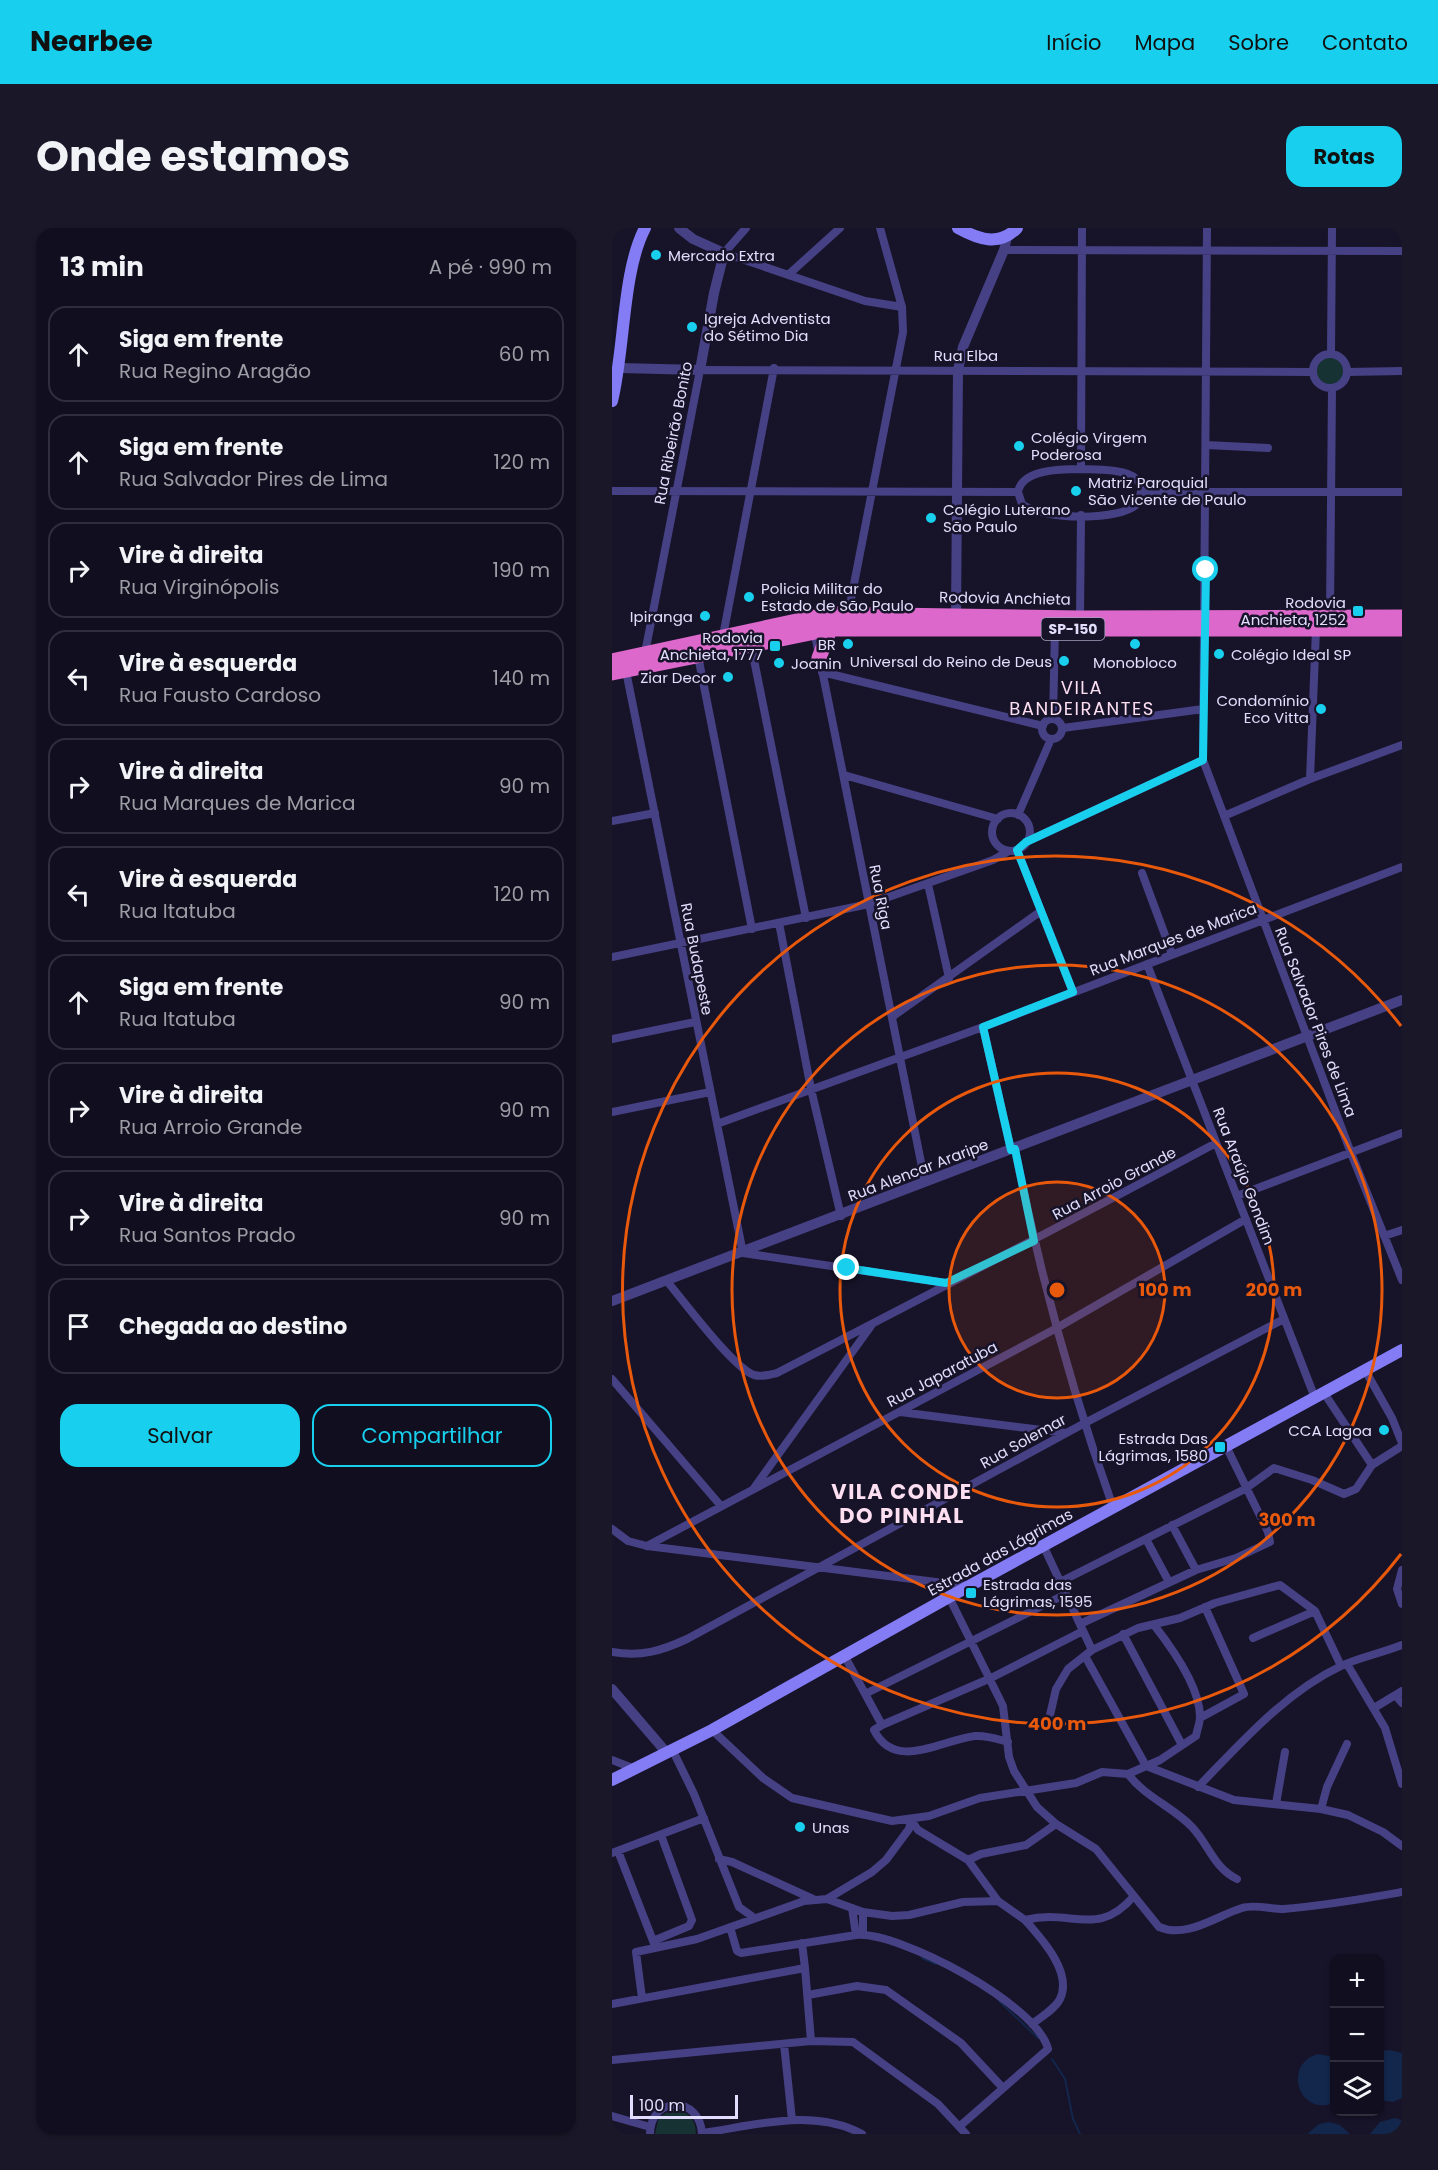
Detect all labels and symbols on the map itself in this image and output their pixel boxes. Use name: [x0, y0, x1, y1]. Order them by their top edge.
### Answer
place label: Mercado Extra: [668, 245, 775, 266]
marker: Mercado Extra: [649, 248, 663, 262]
place label: Igreja Adventista do Sétimo Dia: [704, 308, 831, 346]
marker: Igreja Adventista do Sétimo Dia: [685, 320, 699, 334]
street label: Rua Elba: [934, 345, 998, 366]
street label: Rua Ribeirão Bonito: [649, 360, 697, 506]
place label: Colégio Virgem Poderosa: [1031, 427, 1147, 465]
marker: Colégio Virgem Poderosa: [1012, 439, 1026, 453]
place label: Matriz Paroquial São Vicente de Paulo: [1088, 472, 1246, 510]
marker: Matriz Paroquial São Vicente de Paulo: [1069, 484, 1083, 498]
place label: Colégio Luterano São Paulo: [943, 499, 1070, 537]
marker: Colégio Luterano São Paulo: [924, 511, 938, 525]
route start: [1192, 556, 1218, 582]
place label: Policia Militar do Estado de São Paulo: [761, 578, 914, 616]
street label: Rodovia Anchieta: [939, 586, 1071, 610]
marker: Policia Militar do Estado de São Paulo: [742, 590, 756, 604]
place label: Rodovia Anchieta, 1252: [1241, 592, 1346, 630]
marker: Rodovia Anchieta, 1252: [1351, 604, 1365, 618]
place label: Ipiranga: [630, 606, 693, 627]
marker: Ipiranga: [698, 609, 712, 623]
road number: SP-150: [1042, 618, 1104, 640]
place label: Rodovia Anchieta, 1777: [660, 627, 763, 665]
place label: BR: [818, 634, 836, 655]
marker: BR: [841, 637, 855, 651]
marker: Monobloco: [1128, 637, 1142, 651]
marker: Rodovia Anchieta, 1777: [768, 639, 782, 653]
place label: Colégio Ideal SP: [1231, 644, 1351, 665]
marker: Colégio Ideal SP: [1212, 647, 1226, 661]
place label: Universal do Reino de Deus: [850, 651, 1052, 672]
place label: Monobloco: [1093, 652, 1177, 673]
place label: Joanin: [791, 653, 842, 674]
marker: Universal do Reino de Deus: [1057, 654, 1071, 668]
marker: Joanin: [772, 656, 786, 670]
place label: Ziar Decor: [640, 667, 716, 688]
marker: Ziar Decor: [721, 670, 735, 684]
district label: VILA BANDEIRANTES: [1009, 675, 1155, 721]
place label: Condomínio Eco Vitta: [1216, 690, 1309, 728]
marker: Condomínio Eco Vitta: [1314, 702, 1328, 716]
street label: Rua Riga: [864, 863, 898, 931]
street label: Rua Marques de Marica: [1086, 897, 1260, 981]
street label: Rua Budapeste: [676, 901, 718, 1017]
street label: Rua Salvador Pires de Lima: [1270, 924, 1362, 1120]
street label: Rua Araújo Gondim: [1208, 1104, 1280, 1248]
street label: Rua Alencar Araripe: [845, 1134, 991, 1206]
street label: Rua Arroio Grande: [1048, 1141, 1180, 1225]
route end: [833, 1254, 859, 1280]
text: 100 m: [1138, 1277, 1192, 1302]
text: 200 m: [1246, 1277, 1302, 1302]
centre of rings: [1047, 1280, 1067, 1300]
street label: Rua Japaratuba: [883, 1336, 1001, 1412]
street label: Rua Solemar: [976, 1408, 1070, 1473]
place label: CCA Lagoa: [1288, 1420, 1372, 1441]
marker: CCA Lagoa: [1377, 1423, 1391, 1437]
place label: Estrada Das Lágrimas, 1580: [1098, 1428, 1208, 1466]
marker: Estrada Das Lágrimas, 1580: [1213, 1440, 1227, 1454]
district label: VILA CONDE DO PINHAL: [831, 1477, 973, 1530]
street label: Estrada das Lágrimas: [924, 1503, 1076, 1601]
text: 300 m: [1258, 1507, 1316, 1532]
place label: Estrada das Lágrimas, 1595: [983, 1574, 1093, 1612]
marker: Estrada das Lágrimas, 1595: [964, 1586, 978, 1600]
text: 400 m: [1028, 1711, 1086, 1736]
place label: Unas: [812, 1817, 850, 1838]
marker: Unas: [793, 1820, 807, 1834]
scale bar: [630, 2092, 738, 2120]

